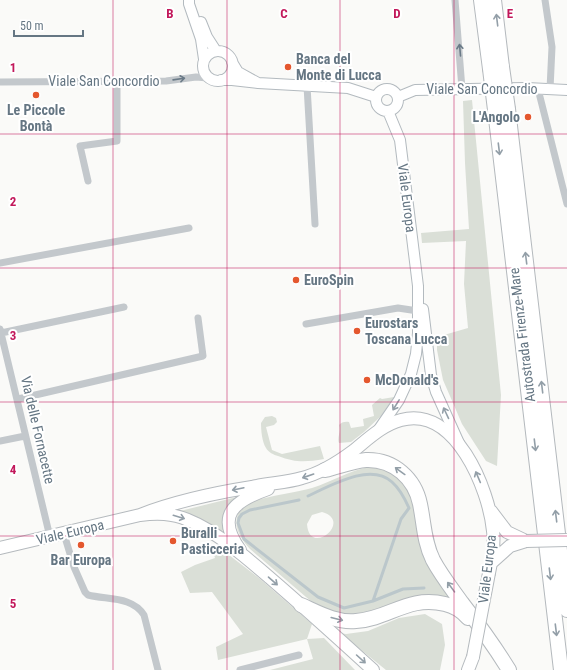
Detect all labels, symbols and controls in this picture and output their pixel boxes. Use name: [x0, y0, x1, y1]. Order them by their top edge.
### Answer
text: B: [166, 6, 174, 21]
text: C: [280, 6, 288, 21]
text: D: [393, 6, 401, 21]
text: E: [507, 6, 514, 21]
scale bar: [14, 12, 83, 38]
one-way arrow: [493, 14, 501, 27]
text: 50 m: [20, 19, 44, 33]
one-way arrow: [456, 44, 463, 57]
place label: Banca del Monte di Lucca: [296, 51, 382, 83]
text: 1: [10, 60, 16, 75]
marker: Banca del Monte di Lucca: [283, 62, 293, 72]
street label: Viale San Concordio: [48, 73, 160, 89]
one-way arrow: [172, 75, 185, 83]
street label: Viale San Concordio: [426, 81, 538, 97]
marker: Le Piccole Bontà: [31, 90, 41, 100]
place label: Le Piccole Bontà: [7, 102, 65, 134]
place label: L'Angolo: [472, 109, 520, 125]
marker: L'Angolo: [523, 112, 533, 122]
one-way arrow: [496, 142, 503, 155]
street label: Viale Europa: [395, 163, 419, 233]
text: 2: [10, 194, 17, 209]
one-way arrow: [522, 252, 530, 265]
street label: Autostrada Firenze-Mare: [506, 266, 538, 403]
place label: EuroSpin: [304, 272, 354, 288]
marker: EuroSpin: [291, 275, 301, 285]
place label: Eurostars Toscana Lucca: [365, 315, 448, 347]
marker: Eurostars Toscana Lucca: [352, 326, 362, 336]
text: 3: [10, 328, 16, 343]
place label: McDonald's: [375, 372, 439, 388]
street label: Via delle Fornacette: [18, 375, 58, 486]
marker: McDonald's: [362, 375, 372, 385]
one-way arrow: [538, 381, 545, 394]
one-way arrow: [392, 399, 400, 410]
one-way arrow: [442, 408, 449, 420]
one-way arrow: [531, 438, 538, 451]
text: 4: [10, 462, 17, 477]
one-way arrow: [395, 467, 406, 475]
one-way arrow: [474, 472, 481, 484]
one-way arrow: [302, 473, 314, 481]
one-way arrow: [232, 486, 245, 494]
one-way arrow: [552, 510, 560, 523]
one-way arrow: [172, 514, 185, 521]
street label: Viale Europa: [35, 516, 105, 548]
place label: Buralli Pasticceria: [181, 525, 244, 557]
street label: Viale Europa: [475, 534, 499, 604]
marker: Buralli Pasticceria: [168, 536, 178, 546]
marker: Bar Europa: [76, 540, 86, 550]
place label: Bar Europa: [51, 552, 112, 568]
one-way arrow: [546, 567, 554, 580]
one-way arrow: [268, 576, 278, 585]
one-way arrow: [447, 582, 455, 593]
text: 5: [10, 596, 17, 611]
one-way arrow: [330, 616, 343, 624]
one-way arrow: [553, 623, 560, 636]
one-way arrow: [356, 655, 366, 664]

